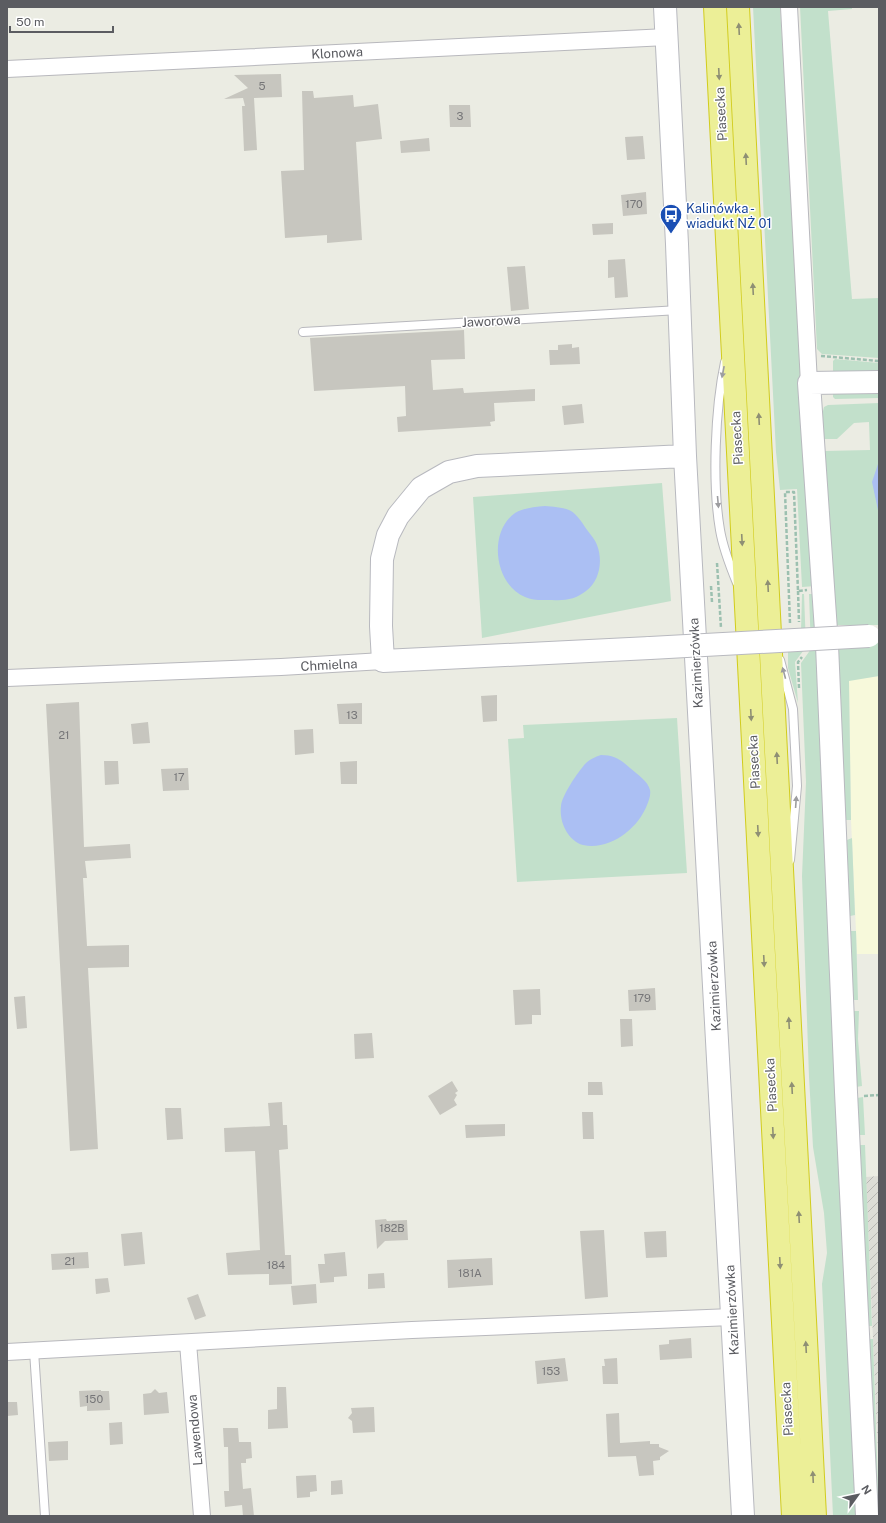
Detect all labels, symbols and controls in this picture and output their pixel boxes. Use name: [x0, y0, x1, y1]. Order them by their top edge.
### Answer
scale bar: [10, 8, 113, 34]
text: 50 m: [16, 15, 44, 29]
one-way arrow: [736, 22, 742, 35]
street label: Klonowa: [311, 44, 363, 62]
one-way arrow: [716, 68, 722, 81]
house number: 5: [258, 80, 266, 92]
street label: Piasecka: [712, 87, 730, 141]
house number: 3: [457, 110, 464, 122]
one-way arrow: [743, 152, 749, 165]
house number: 170: [625, 198, 643, 210]
place label: Kalinówka - wiadukt NŻ 01: [686, 201, 772, 231]
bus stop icon: Kalinówka - wiadukt NŻ 01: [658, 202, 684, 235]
one-way arrow: [749, 283, 756, 295]
street label: Jaworowa: [461, 312, 521, 330]
one-way arrow: [720, 366, 726, 378]
street label: Piasecka: [728, 411, 746, 465]
one-way arrow: [756, 413, 763, 425]
one-way arrow: [714, 495, 721, 508]
one-way arrow: [739, 534, 745, 547]
one-way arrow: [765, 580, 772, 592]
street label: Kazimierzówka: [686, 617, 706, 709]
street label: Chmielna: [300, 656, 358, 674]
one-way arrow: [780, 667, 786, 680]
house number: 13: [346, 709, 358, 721]
one-way arrow: [748, 709, 755, 721]
house number: 21: [58, 729, 70, 741]
street label: Piasecka: [745, 735, 763, 789]
one-way arrow: [774, 752, 780, 765]
house number: 17: [173, 771, 185, 783]
one-way arrow: [792, 796, 799, 808]
one-way arrow: [754, 825, 761, 837]
street label: Kazimierzówka: [704, 940, 724, 1032]
one-way arrow: [761, 955, 768, 967]
house number: 179: [633, 992, 651, 1004]
one-way arrow: [786, 1017, 793, 1029]
street label: Piasecka: [762, 1058, 780, 1112]
one-way arrow: [789, 1082, 796, 1094]
one-way arrow: [770, 1127, 776, 1140]
one-way arrow: [796, 1210, 802, 1223]
house number: 182B: [379, 1222, 405, 1234]
house number: 21: [64, 1255, 76, 1267]
one-way arrow: [776, 1257, 783, 1269]
house number: 184: [267, 1259, 285, 1271]
street label: Kazimierzówka: [722, 1264, 742, 1356]
house number: 181A: [458, 1267, 482, 1279]
one-way arrow: [803, 1340, 809, 1353]
house number: 153: [542, 1365, 560, 1377]
street label: Piasecka: [778, 1382, 796, 1436]
house number: 150: [85, 1393, 103, 1405]
street label: Lawendowa: [184, 1394, 206, 1466]
one-way arrow: [809, 1471, 816, 1483]
north arrow: [838, 1475, 878, 1515]
text: N: [859, 1483, 874, 1496]

